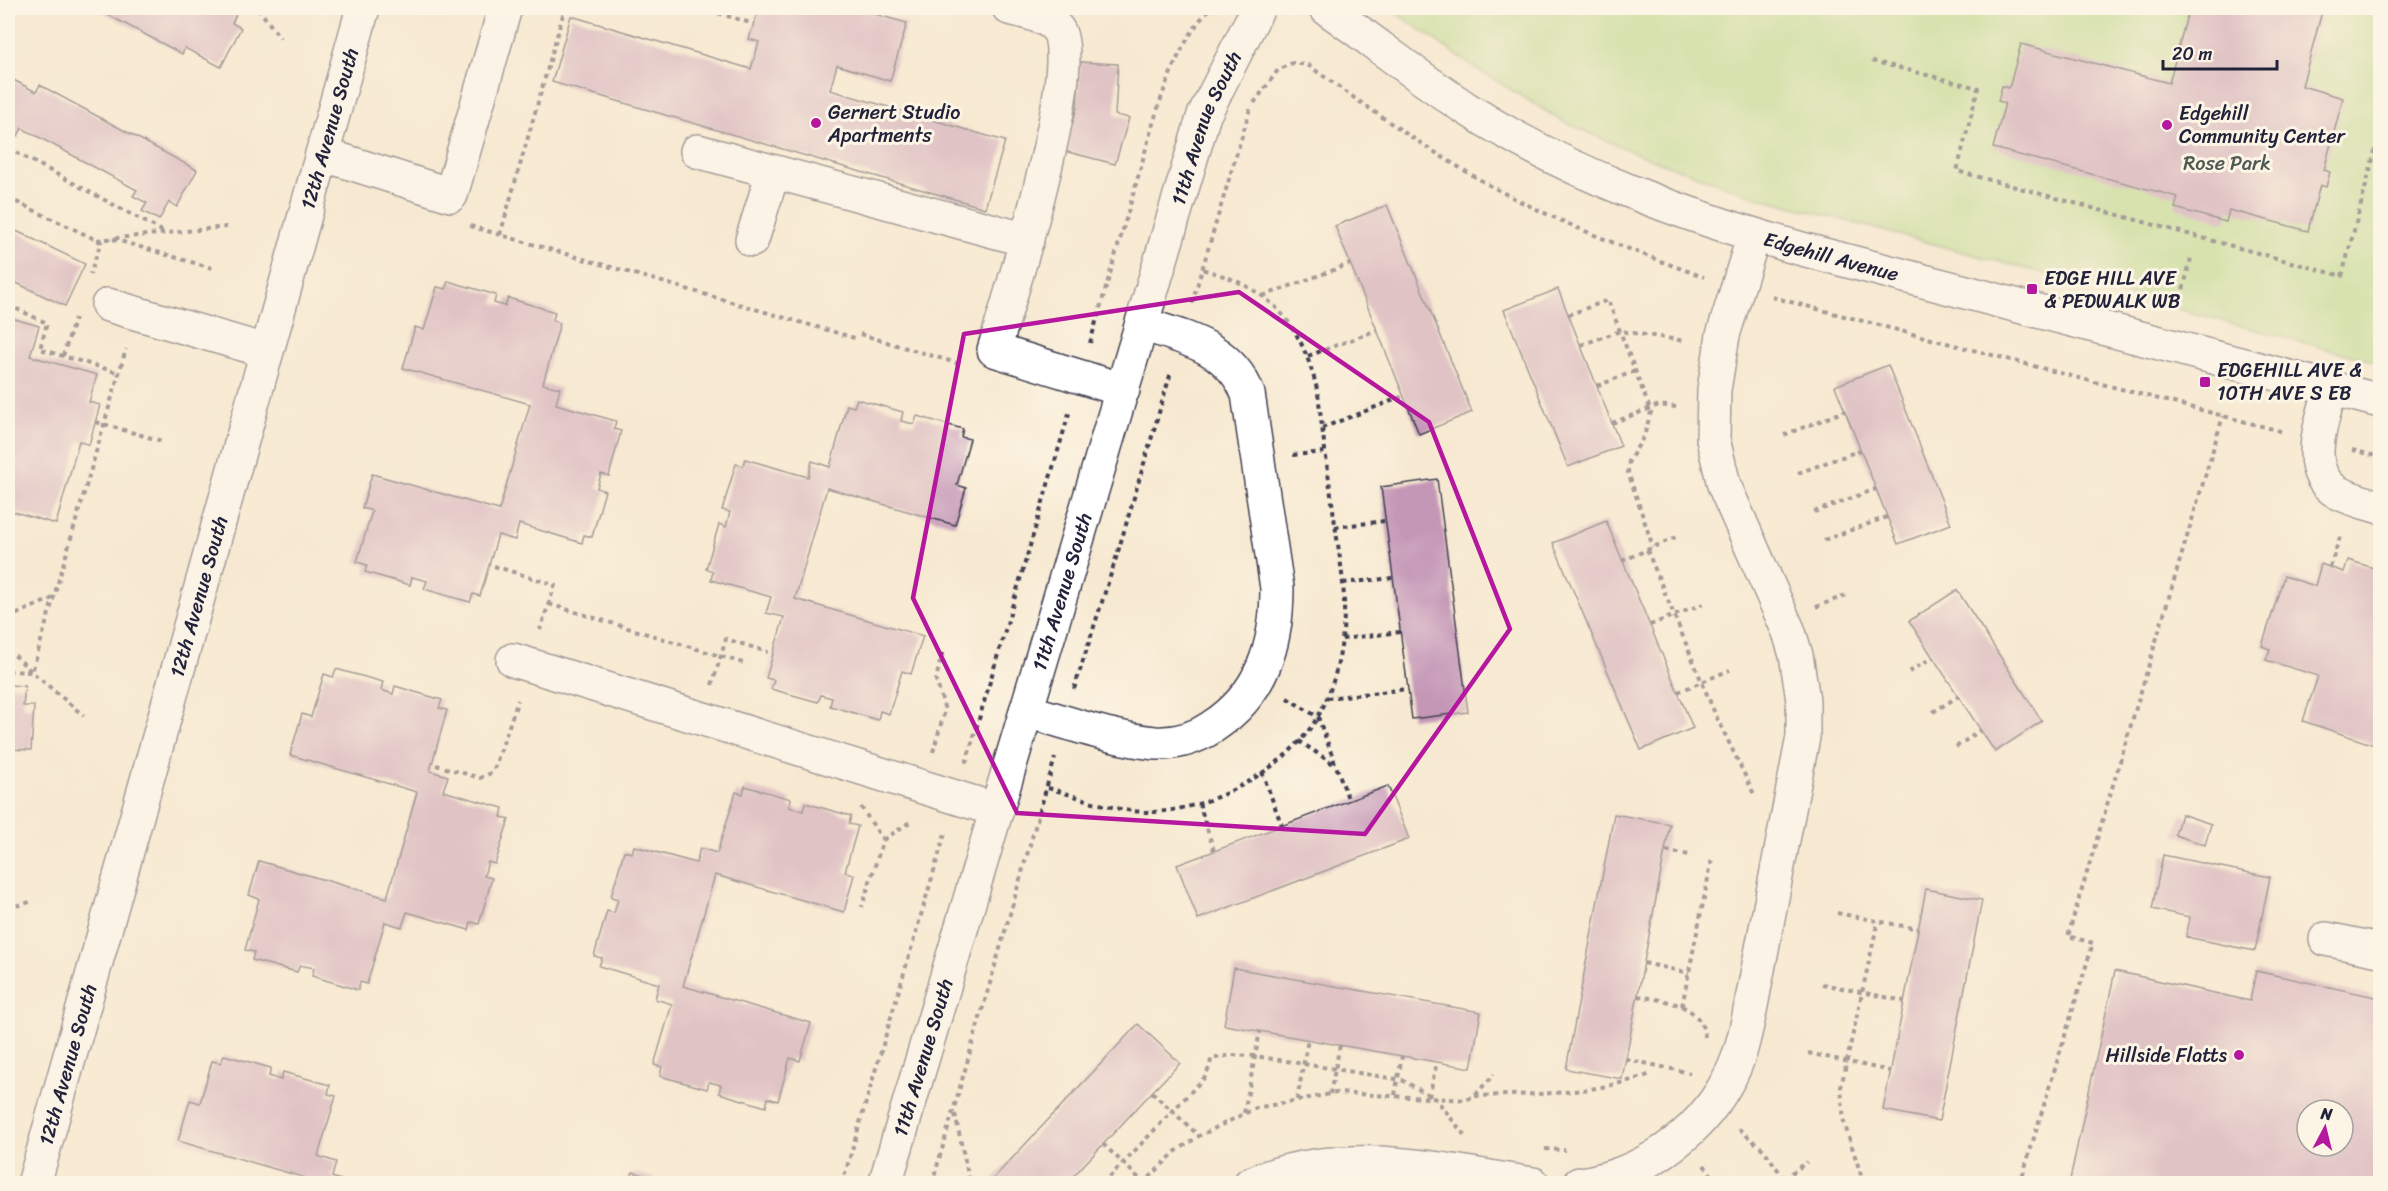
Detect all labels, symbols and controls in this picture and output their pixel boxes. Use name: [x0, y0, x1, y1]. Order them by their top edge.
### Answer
scale bar: [2163, 33, 2277, 71]
text: 20 m: [2172, 38, 2212, 70]
street label: 12th Avenue South: [290, 44, 369, 213]
street label: 11th Avenue South: [1161, 45, 1252, 210]
place label: Gernert Studio Apartments: [827, 95, 960, 153]
place label: Edgehill Community Center: [2179, 96, 2346, 154]
marker: Gernert Studio Apartments: [809, 116, 823, 130]
marker: Edgehill Community Center: [2160, 118, 2174, 132]
park label: Rose Park: [2183, 146, 2271, 181]
street label: Edgehill Avenue: [1759, 222, 1903, 292]
place label: EDGE HILL AVE & PEDWALK WB: [2044, 261, 2181, 319]
marker: EDGE HILL AVE & PEDWALK WB: [2025, 282, 2039, 296]
place label: EDGEHILL AVE & 10TH AVE S EB: [2217, 353, 2362, 411]
marker: EDGEHILL AVE & 10TH AVE S EB: [2198, 375, 2212, 389]
street label: 11th Avenue South: [1022, 509, 1102, 675]
street label: 12th Avenue South: [160, 512, 238, 682]
street label: 11th Avenue South: [883, 974, 963, 1141]
street label: 12th Avenue South: [29, 980, 107, 1150]
place label: Hillside Flatts: [2105, 1038, 2228, 1073]
marker: Hillside Flatts: [2232, 1048, 2246, 1062]
north arrow: [2295, 1098, 2355, 1158]
text: N: [2319, 1098, 2335, 1129]

